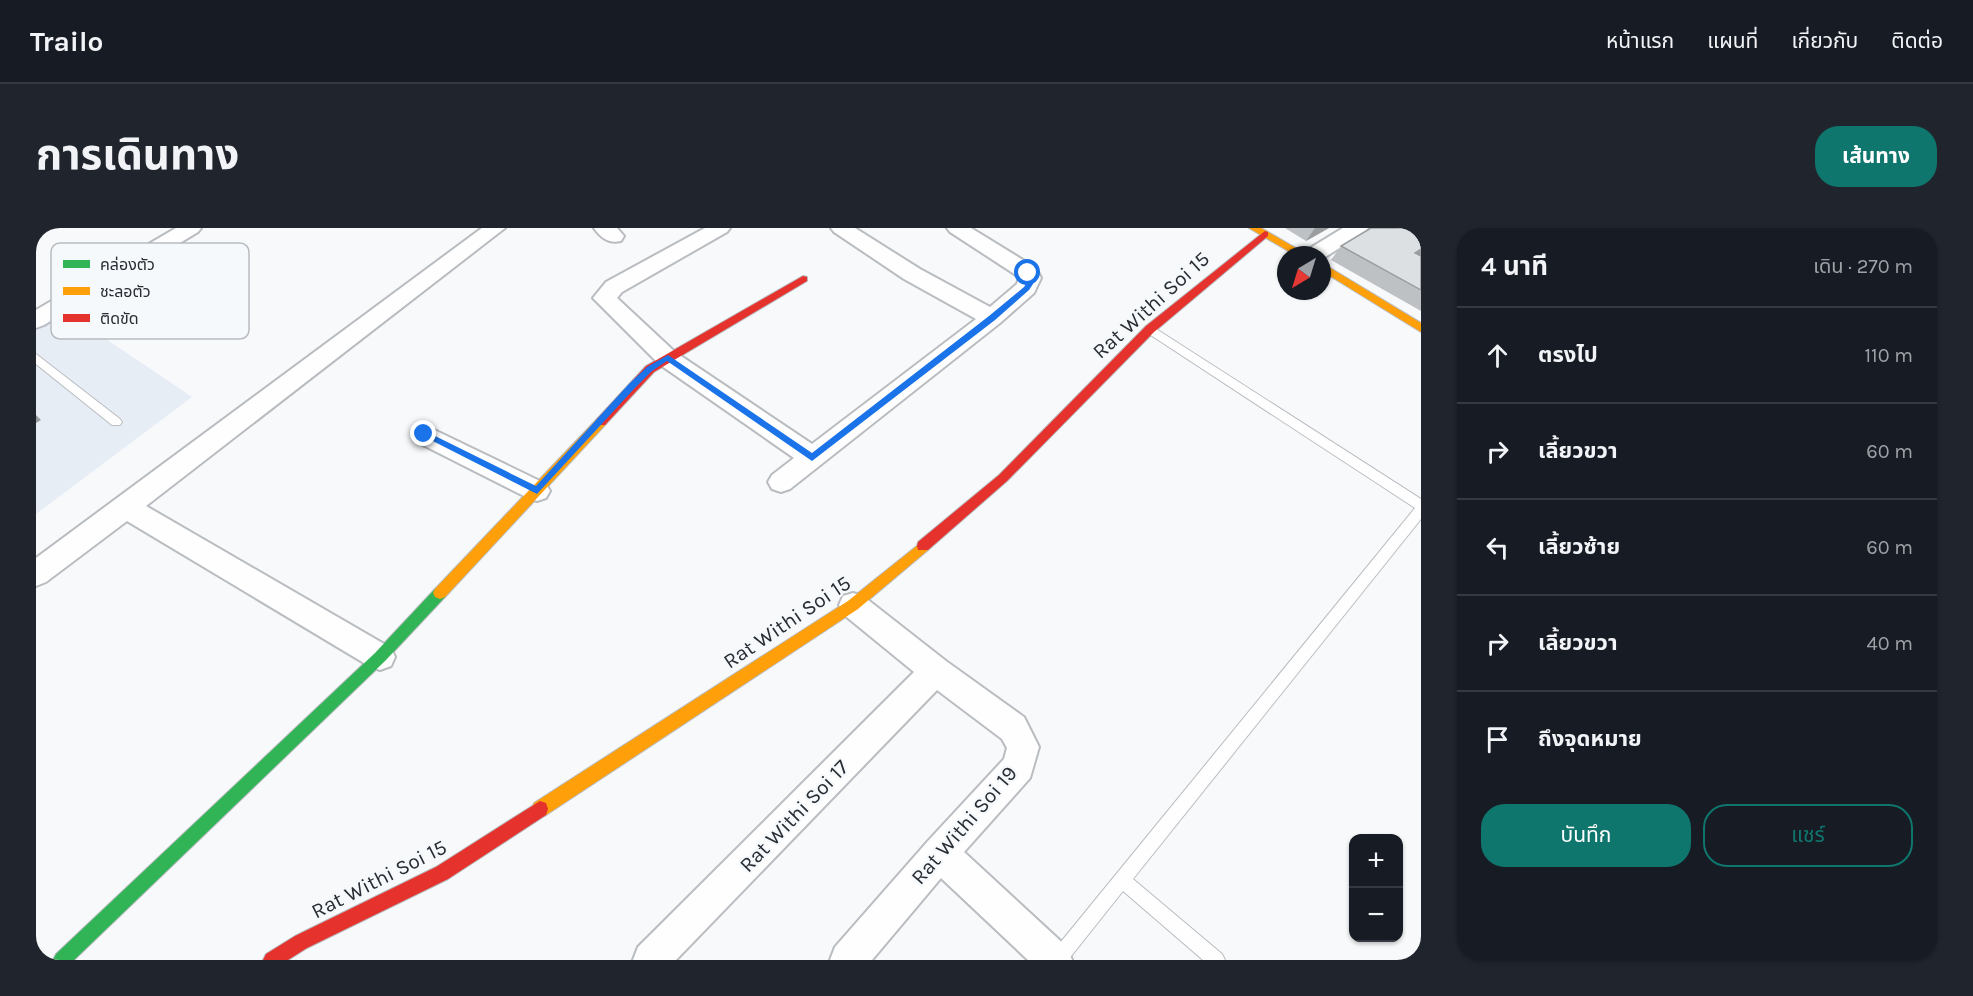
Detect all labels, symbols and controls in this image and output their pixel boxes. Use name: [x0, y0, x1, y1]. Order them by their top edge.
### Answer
text: Trailo: [30, 25, 103, 58]
text: หน้าแรก: [1606, 29, 1674, 53]
text: แผนที่: [1707, 29, 1758, 53]
text: เกี่ยวกับ: [1791, 29, 1858, 53]
text: ติดต่อ: [1891, 29, 1943, 53]
button: เส้นทาง: [1815, 126, 1937, 187]
text: การเดินทาง: [36, 130, 239, 180]
legend: [51, 243, 249, 339]
street label: Rat Withi Soi 15: [1088, 246, 1214, 364]
north arrow: [1277, 246, 1331, 300]
text: 4 นาที: [1481, 251, 1548, 282]
text: คล่องตัว: [100, 255, 155, 274]
text: เดิน · 270 m: [1813, 255, 1913, 278]
route start: [1014, 259, 1040, 285]
text: ชะลอตัว: [100, 282, 151, 301]
text: ติดขัด: [100, 309, 139, 328]
icon: ahead: [1481, 339, 1514, 372]
text: ตรงไป: [1538, 342, 1598, 368]
text: 110 m: [1864, 344, 1913, 367]
route end: [410, 420, 436, 446]
icon: right: [1481, 435, 1514, 468]
text: เลี้ยวขวา: [1538, 438, 1618, 464]
text: 60 m: [1866, 440, 1913, 463]
icon: left: [1481, 531, 1514, 564]
text: เลี้ยวซ้าย: [1538, 534, 1620, 560]
text: 60 m: [1866, 536, 1913, 559]
street label: Rat Withi Soi 15: [719, 571, 855, 673]
icon: right: [1481, 627, 1514, 660]
text: เลี้ยวขวา: [1538, 630, 1618, 656]
text: 40 m: [1867, 632, 1913, 655]
icon: arrive: [1481, 723, 1514, 756]
text: ถึงจุดหมาย: [1538, 726, 1642, 752]
street label: Rat Withi Soi 17: [735, 755, 854, 877]
street label: Rat Withi Soi 19: [906, 761, 1022, 889]
button: บันทึก: [1481, 804, 1691, 867]
button: แชร์: [1703, 804, 1913, 867]
map controls: [1349, 834, 1403, 942]
button: +: [1349, 834, 1403, 888]
street label: Rat Withi Soi 15: [307, 835, 451, 923]
button: −: [1349, 888, 1403, 942]

